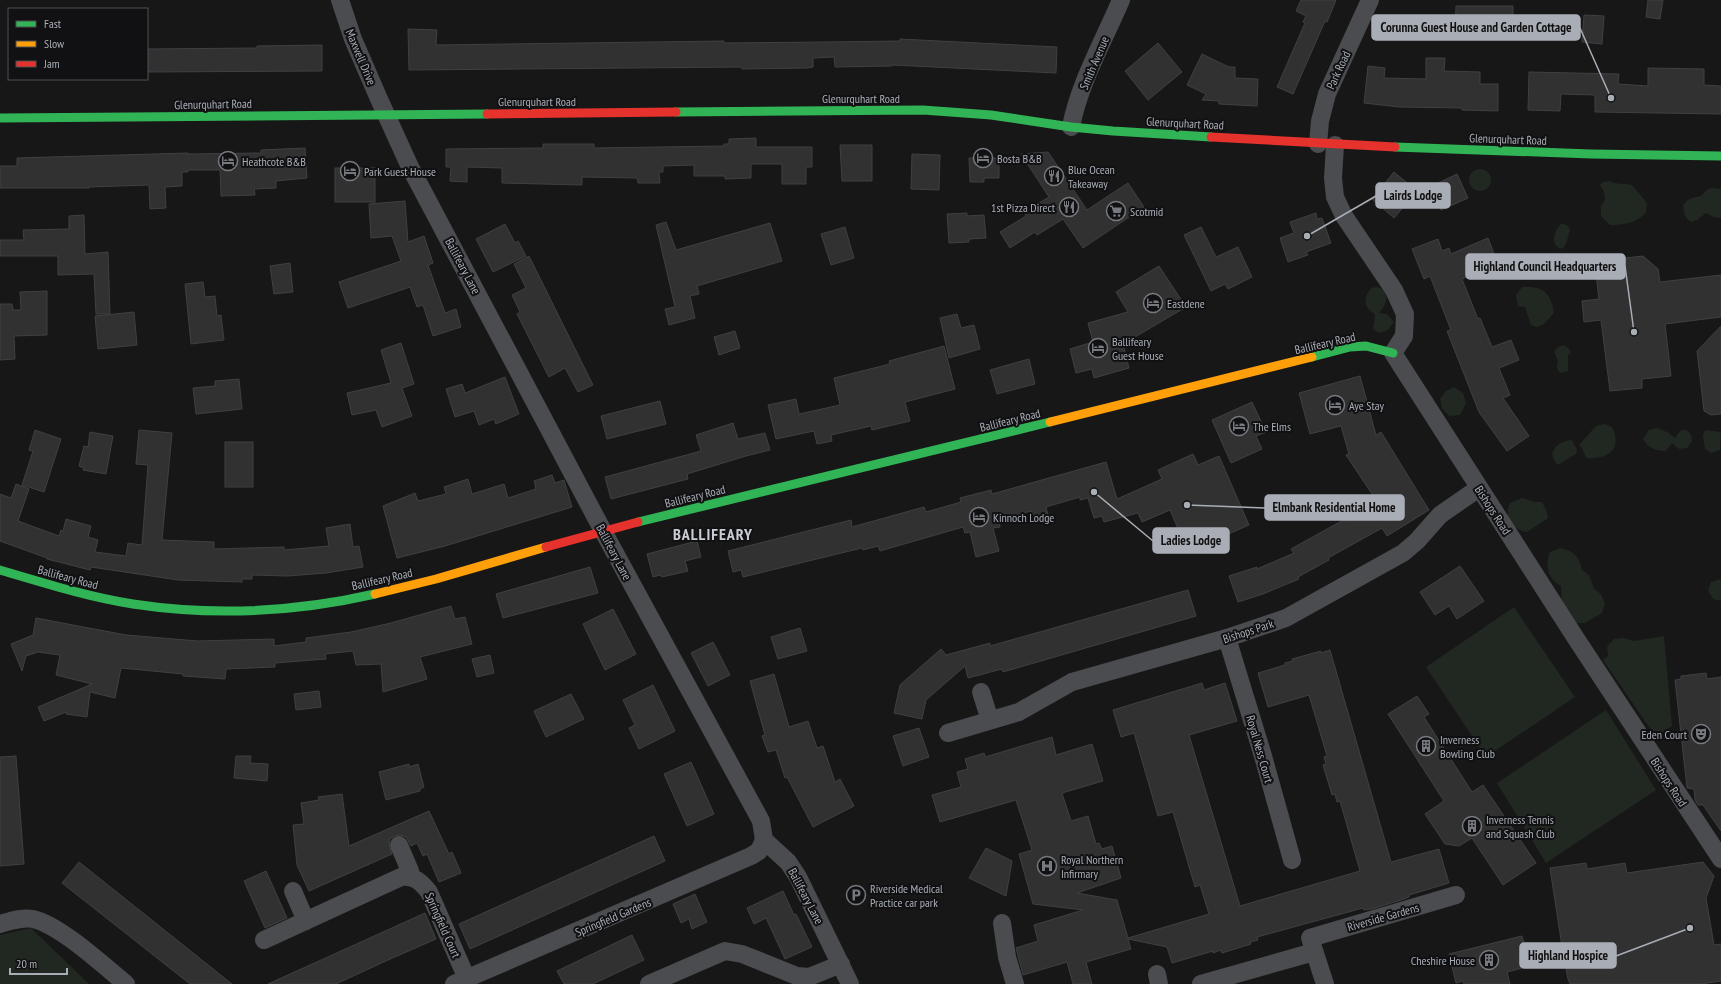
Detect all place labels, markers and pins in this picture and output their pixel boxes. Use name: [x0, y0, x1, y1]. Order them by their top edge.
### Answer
callout: Corunna Guest House and Garden Cottage: [1372, 15, 1580, 40]
hotel icon: Bosta B&B: [972, 147, 994, 169]
hotel icon: Heathcote B&B: [217, 150, 239, 172]
place label: Bosta B&B: [997, 151, 1042, 166]
place label: Heathcote B&B: [242, 154, 306, 169]
hotel icon: Park Guest House: [339, 160, 361, 182]
place label: Blue Ocean Takeaway: [1068, 162, 1115, 191]
place label: Park Guest House: [364, 164, 436, 179]
restaurant icon: Blue Ocean Takeaway: [1043, 165, 1065, 187]
callout: Lairds Lodge: [1376, 183, 1450, 208]
restaurant icon: 1st Pizza Direct: [1058, 196, 1080, 218]
place label: 1st Pizza Direct: [991, 200, 1056, 215]
supermarket icon: Scotmid: [1105, 200, 1127, 222]
place label: Scotmid: [1130, 204, 1163, 219]
callout: Highland Council Headquarters: [1466, 254, 1625, 279]
hotel icon: Eastdene: [1142, 292, 1164, 314]
place label: Eastdene: [1167, 296, 1205, 311]
place label: Ballifeary Guest House: [1112, 334, 1164, 363]
hotel icon: Ballifeary Guest House: [1087, 337, 1109, 359]
hotel icon: Aye Stay: [1324, 394, 1346, 416]
place label: Aye Stay: [1349, 398, 1385, 413]
hotel icon: The Elms: [1228, 415, 1250, 437]
place label: The Elms: [1253, 419, 1291, 434]
callout: Elmbank Residential Home: [1265, 495, 1404, 520]
hotel icon: Kinnoch Lodge: [968, 506, 990, 528]
place label: Kinnoch Lodge: [993, 510, 1054, 525]
callout: Ladies Lodge: [1153, 528, 1229, 553]
theatre icon: Eden Court: [1690, 723, 1712, 745]
place label: Eden Court: [1641, 727, 1688, 742]
place label: Inverness Bowling Club: [1440, 732, 1495, 761]
building icon: Inverness Bowling Club: [1415, 735, 1437, 757]
place label: Inverness Tennis and Squash Club: [1486, 812, 1555, 841]
building icon: Inverness Tennis and Squash Club: [1461, 815, 1483, 837]
place label: Royal Northern Infirmary: [1061, 852, 1123, 881]
hospital icon: Royal Northern Infirmary: [1036, 855, 1058, 877]
place label: Riverside Medical Practice car park: [870, 881, 943, 910]
parking icon: Riverside Medical Practice car park: [845, 884, 867, 906]
callout: Highland Hospice: [1520, 943, 1616, 968]
building icon: Cheshire House: [1478, 949, 1500, 971]
place label: Cheshire House: [1411, 953, 1475, 968]

